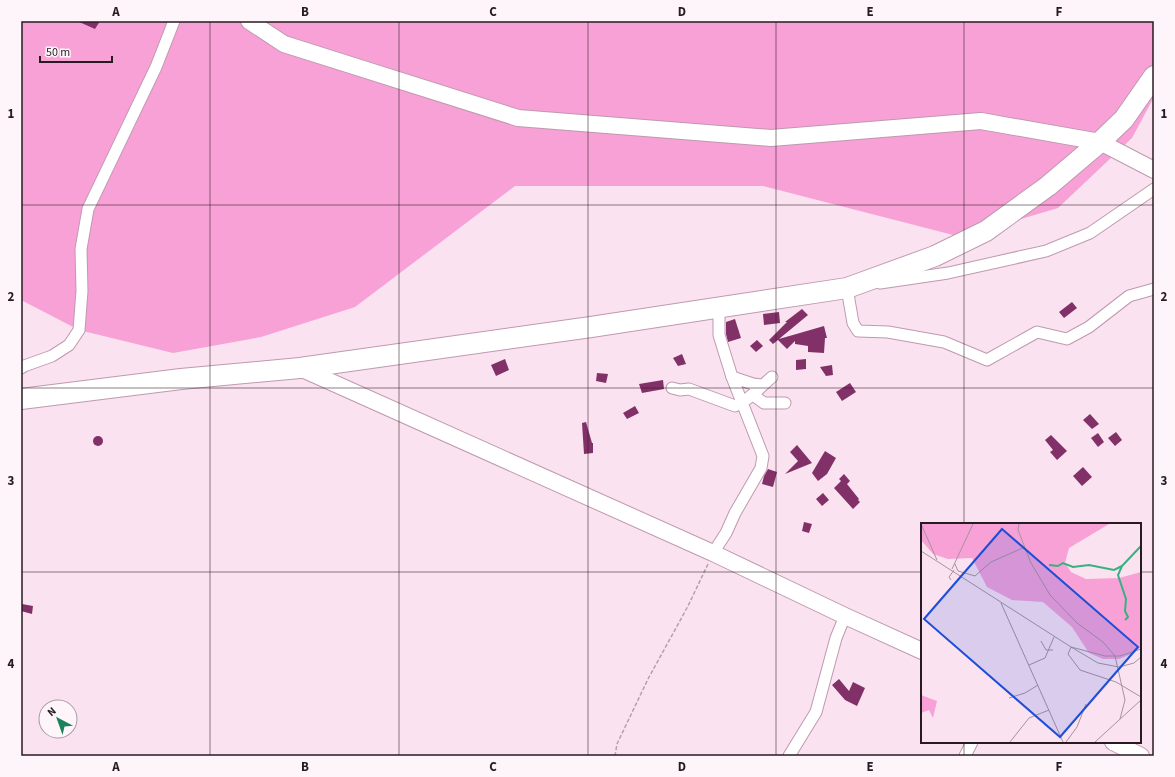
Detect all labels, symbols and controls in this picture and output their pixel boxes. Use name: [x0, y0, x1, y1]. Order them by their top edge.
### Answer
text: A: [111, 3, 120, 21]
text: B: [301, 3, 309, 21]
text: C: [489, 3, 497, 21]
text: D: [678, 3, 686, 21]
text: E: [866, 3, 874, 21]
text: F: [1056, 3, 1063, 21]
scale bar: [40, 38, 112, 64]
text: 50 m: [46, 44, 70, 61]
text: 1: [8, 105, 15, 123]
text: 1: [1161, 105, 1168, 123]
text: 2: [8, 288, 15, 306]
text: 2: [1161, 288, 1168, 306]
text: 3: [8, 472, 15, 490]
text: 3: [1161, 472, 1168, 490]
inset map: [921, 523, 1141, 743]
text: 4: [8, 655, 15, 673]
text: 4: [1161, 655, 1168, 673]
north arrow: [38, 699, 78, 739]
text: N: [44, 704, 59, 720]
text: A: [111, 758, 120, 776]
text: B: [301, 758, 309, 776]
text: C: [489, 758, 497, 776]
text: D: [678, 758, 686, 776]
text: E: [866, 758, 874, 776]
text: F: [1056, 758, 1063, 776]

